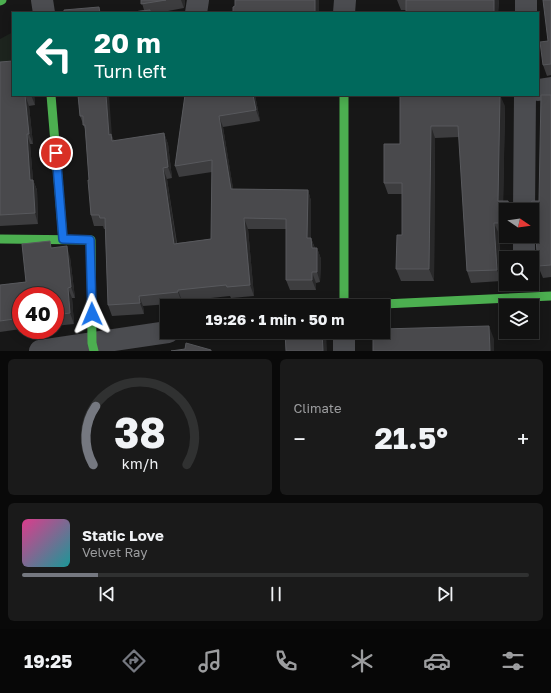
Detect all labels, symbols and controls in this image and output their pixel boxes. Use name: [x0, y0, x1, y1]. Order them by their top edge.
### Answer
text: 20 m: [94, 26, 161, 59]
icon: left: [28, 28, 80, 80]
text: Turn left: [94, 60, 167, 82]
pin: [39, 136, 73, 170]
icon: arrive: [45, 142, 67, 164]
north arrow: [499, 203, 539, 243]
map controls: [499, 203, 539, 339]
button: search: [499, 251, 539, 291]
speed limit sign: 40: [12, 287, 64, 339]
position arrow: [71, 293, 113, 335]
button: layers: [499, 299, 539, 339]
text: 19:26 · 1 min · 50 m: [206, 310, 344, 328]
text: Climate: [294, 400, 341, 416]
text: 38: [114, 407, 166, 457]
text: 21.5°: [375, 420, 448, 456]
text: −: [294, 425, 306, 452]
text: +: [517, 425, 529, 452]
text: km/h: [122, 455, 158, 472]
text: Static Love: [82, 526, 164, 544]
text: Velvet Ray: [82, 544, 147, 560]
icon: previous: [96, 583, 118, 605]
icon: pause: [265, 583, 287, 605]
icon: next: [434, 583, 456, 605]
icon: directions: [120, 647, 148, 675]
icon: music: [196, 647, 224, 675]
icon: phone: [272, 647, 300, 675]
icon: climate: [348, 647, 376, 675]
icon: car: [423, 647, 451, 675]
icon: filters: [499, 647, 527, 675]
text: 19:25: [24, 650, 72, 672]

